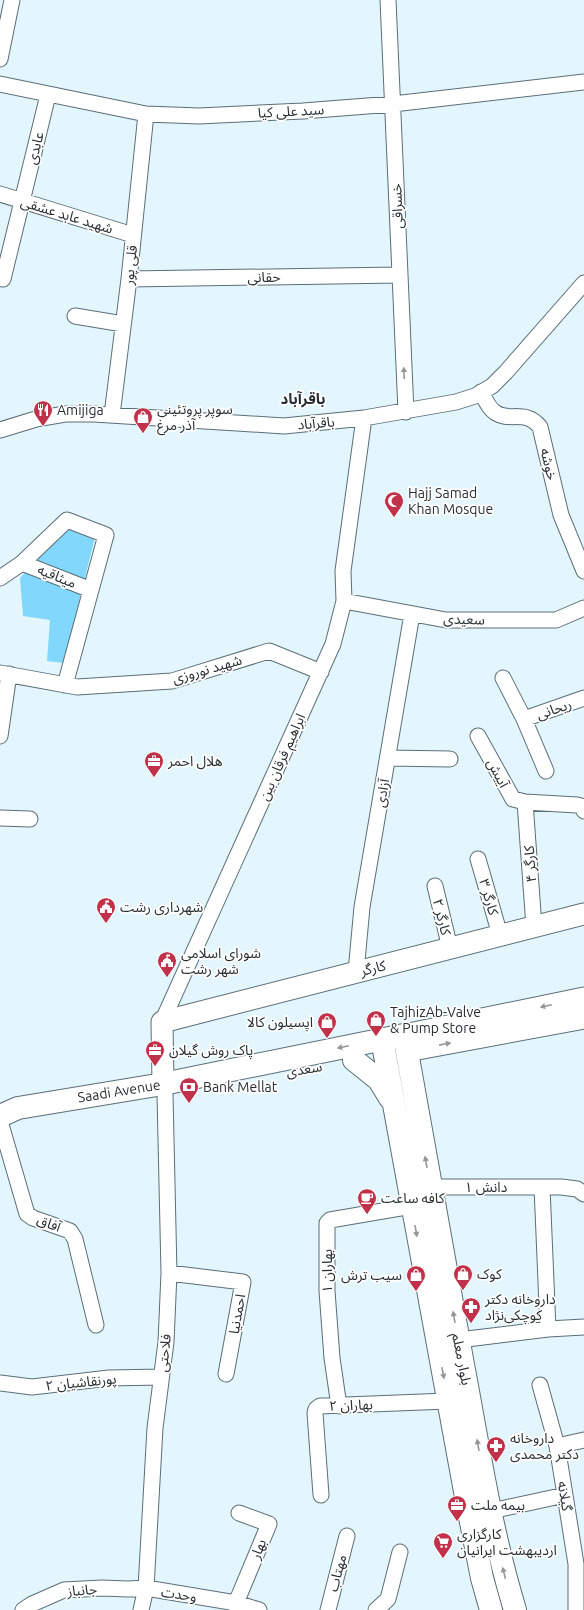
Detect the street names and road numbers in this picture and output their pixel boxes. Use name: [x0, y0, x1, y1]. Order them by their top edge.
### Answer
street label: سید علی کیا: [257, 101, 325, 122]
street label: عابدی: [23, 130, 48, 166]
street label: خسراقی: [388, 183, 407, 229]
street label: شهید عابد عشقی: [19, 193, 115, 238]
street label: قلی پور: [120, 244, 142, 287]
street label: حقانی: [247, 269, 281, 286]
street label: باقرآباد: [297, 413, 335, 434]
street label: خوشه: [536, 446, 561, 482]
street label: میثاقیه: [35, 561, 79, 591]
street label: سعیدی: [443, 610, 485, 629]
street label: شهید نوروزی: [170, 651, 244, 688]
street label: ریحانی: [534, 696, 574, 723]
street label: ابراهیم فرقان بین: [256, 711, 311, 804]
street label: آییش: [483, 756, 513, 791]
street label: آزادی: [372, 777, 394, 809]
street label: کارگر ۴: [521, 845, 540, 883]
street label: کارگر ۳: [475, 877, 502, 917]
street label: کارگر ۲: [429, 897, 454, 937]
street label: کارگر: [358, 957, 388, 980]
street label: سعدی: [285, 1058, 323, 1081]
street label: Saadi Avenue: [76, 1077, 162, 1105]
street label: دانش ۱: [465, 1179, 508, 1196]
street label: آفاق: [35, 1211, 64, 1235]
street label: بهاران ۱: [319, 1249, 336, 1293]
street label: احمدنیا: [226, 1293, 248, 1335]
street label: بلوار معلم: [446, 1331, 475, 1387]
street label: فلاحتی: [154, 1333, 175, 1373]
street label: پورنقاشیان ۲: [45, 1370, 118, 1396]
street label: بهاران ۲: [329, 1396, 373, 1415]
street label: گیلانه: [555, 1480, 575, 1512]
street label: بهار: [246, 1536, 270, 1563]
street label: مهتاب: [324, 1553, 351, 1594]
street label: جانباز: [65, 1581, 98, 1600]
street label: وحدت: [160, 1583, 198, 1606]

